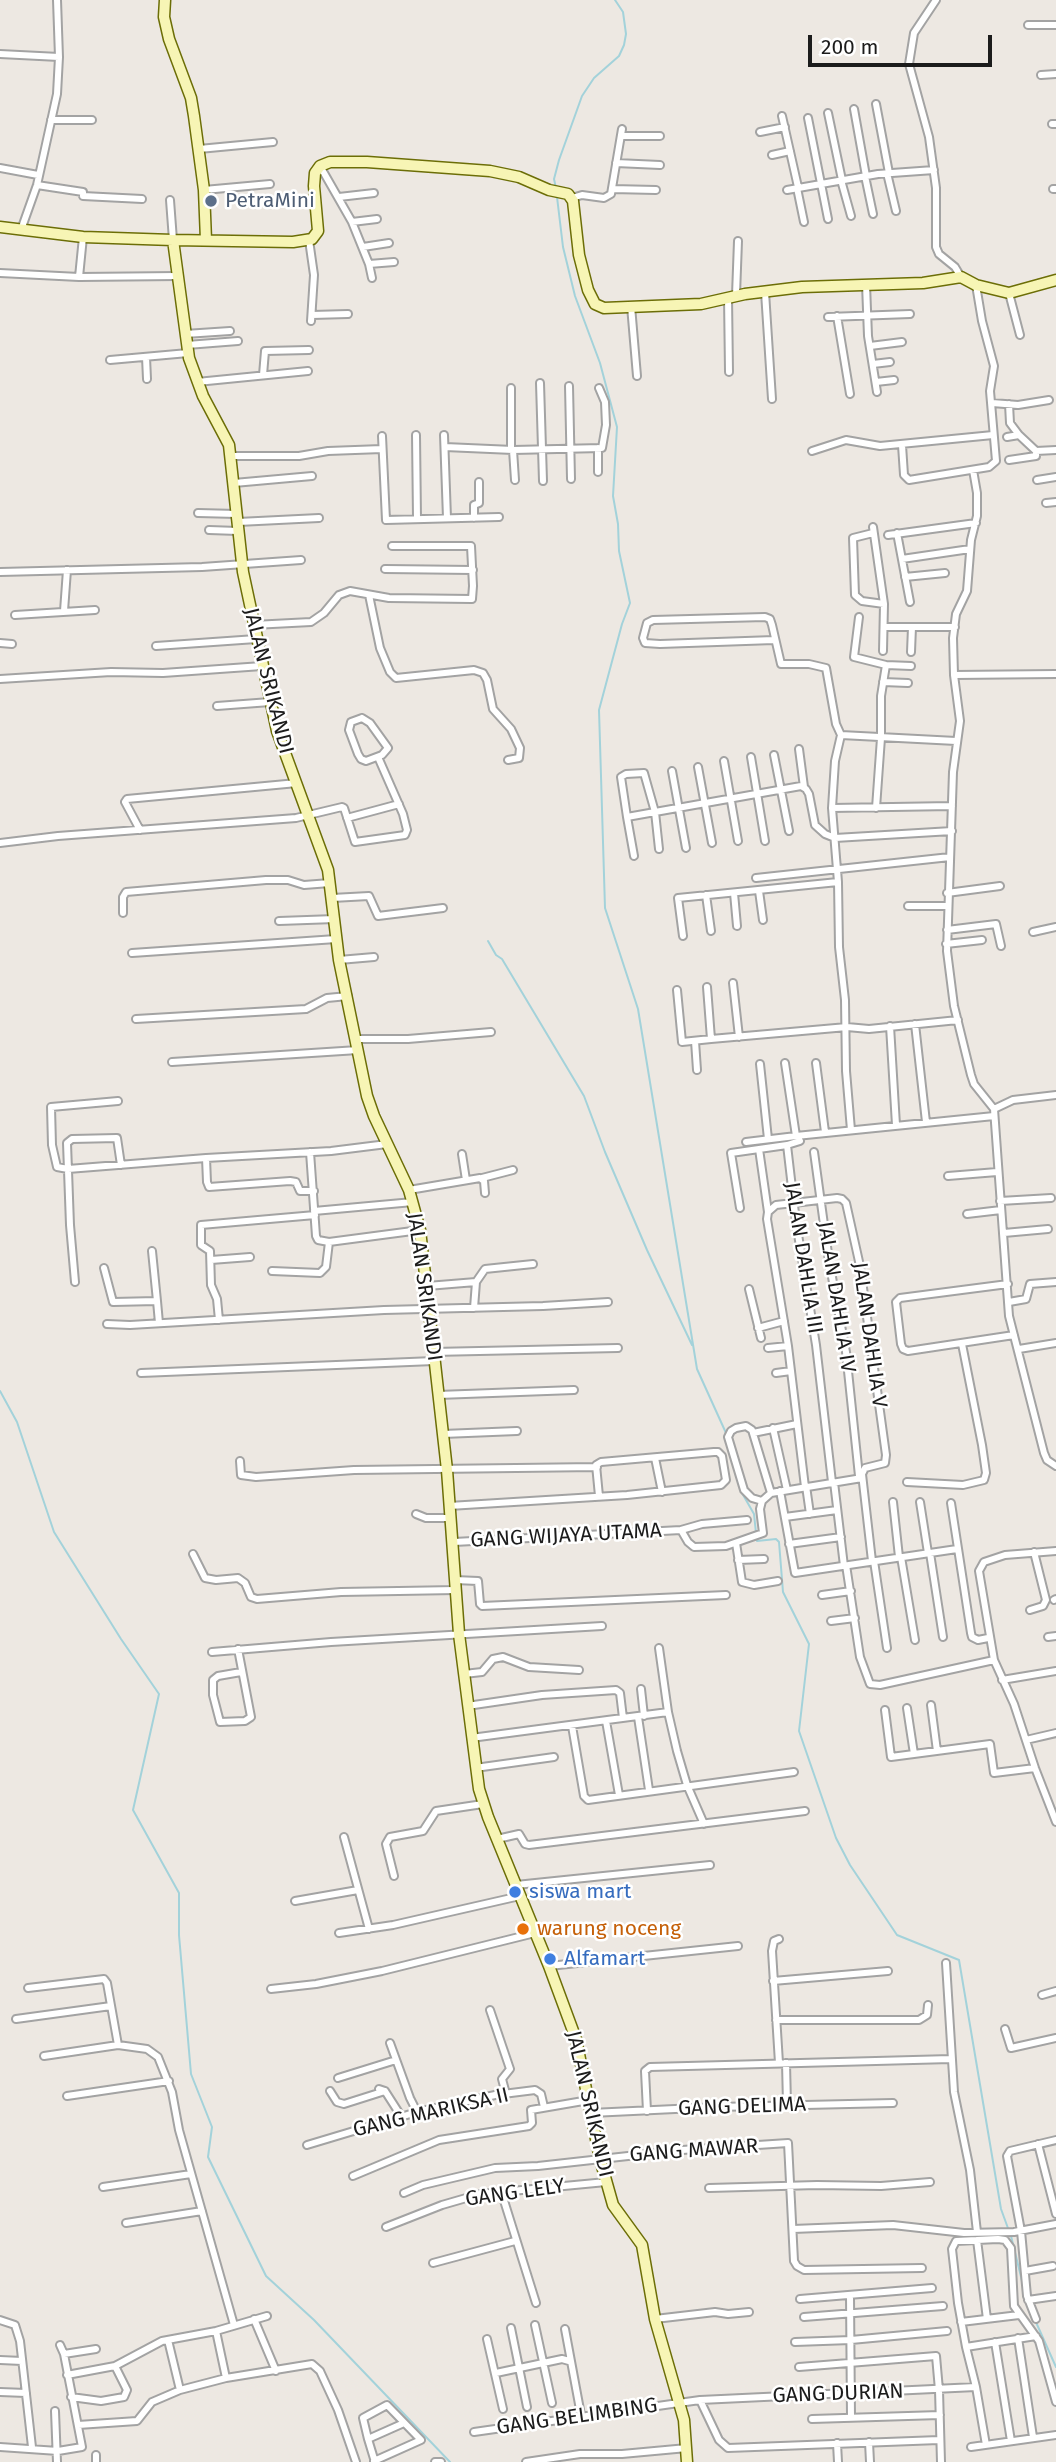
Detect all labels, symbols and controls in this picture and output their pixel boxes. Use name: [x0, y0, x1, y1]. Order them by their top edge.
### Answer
scale bar: [811, 21, 995, 65]
text: 200 m: [821, 34, 878, 60]
place label: PetraMini: [225, 188, 315, 214]
marker: PetraMini: [203, 193, 219, 209]
street label: JALAN SRIKANDI: [238, 605, 298, 757]
street label: JALAN DAHLIA III: [779, 1180, 827, 1336]
street label: JALAN SRIKANDI: [401, 1211, 447, 1363]
street label: JALAN DAHLIA IV: [812, 1220, 860, 1374]
street label: JALAN DAHLIA V: [846, 1261, 892, 1409]
street label: GANG WIJAYA UTAMA: [470, 1518, 662, 1554]
place label: siswa mart: [529, 1879, 631, 1905]
marker: siswa mart: [507, 1884, 523, 1900]
place label: warung noceng: [537, 1916, 681, 1942]
marker: warung noceng: [515, 1921, 531, 1937]
place label: Alfamart: [564, 1946, 645, 1972]
marker: Alfamart: [542, 1951, 558, 1967]
street label: JALAN SRIKANDI: [560, 2028, 618, 2180]
street label: GANG MARIKSA II: [351, 2083, 511, 2143]
street label: GANG DELIMA: [677, 2092, 807, 2122]
street label: GANG MAWAR: [629, 2134, 759, 2168]
street label: GANG LELY: [464, 2174, 566, 2212]
street label: GANG DURIAN: [772, 2379, 904, 2409]
street label: GANG BELIMBING: [495, 2393, 659, 2441]

